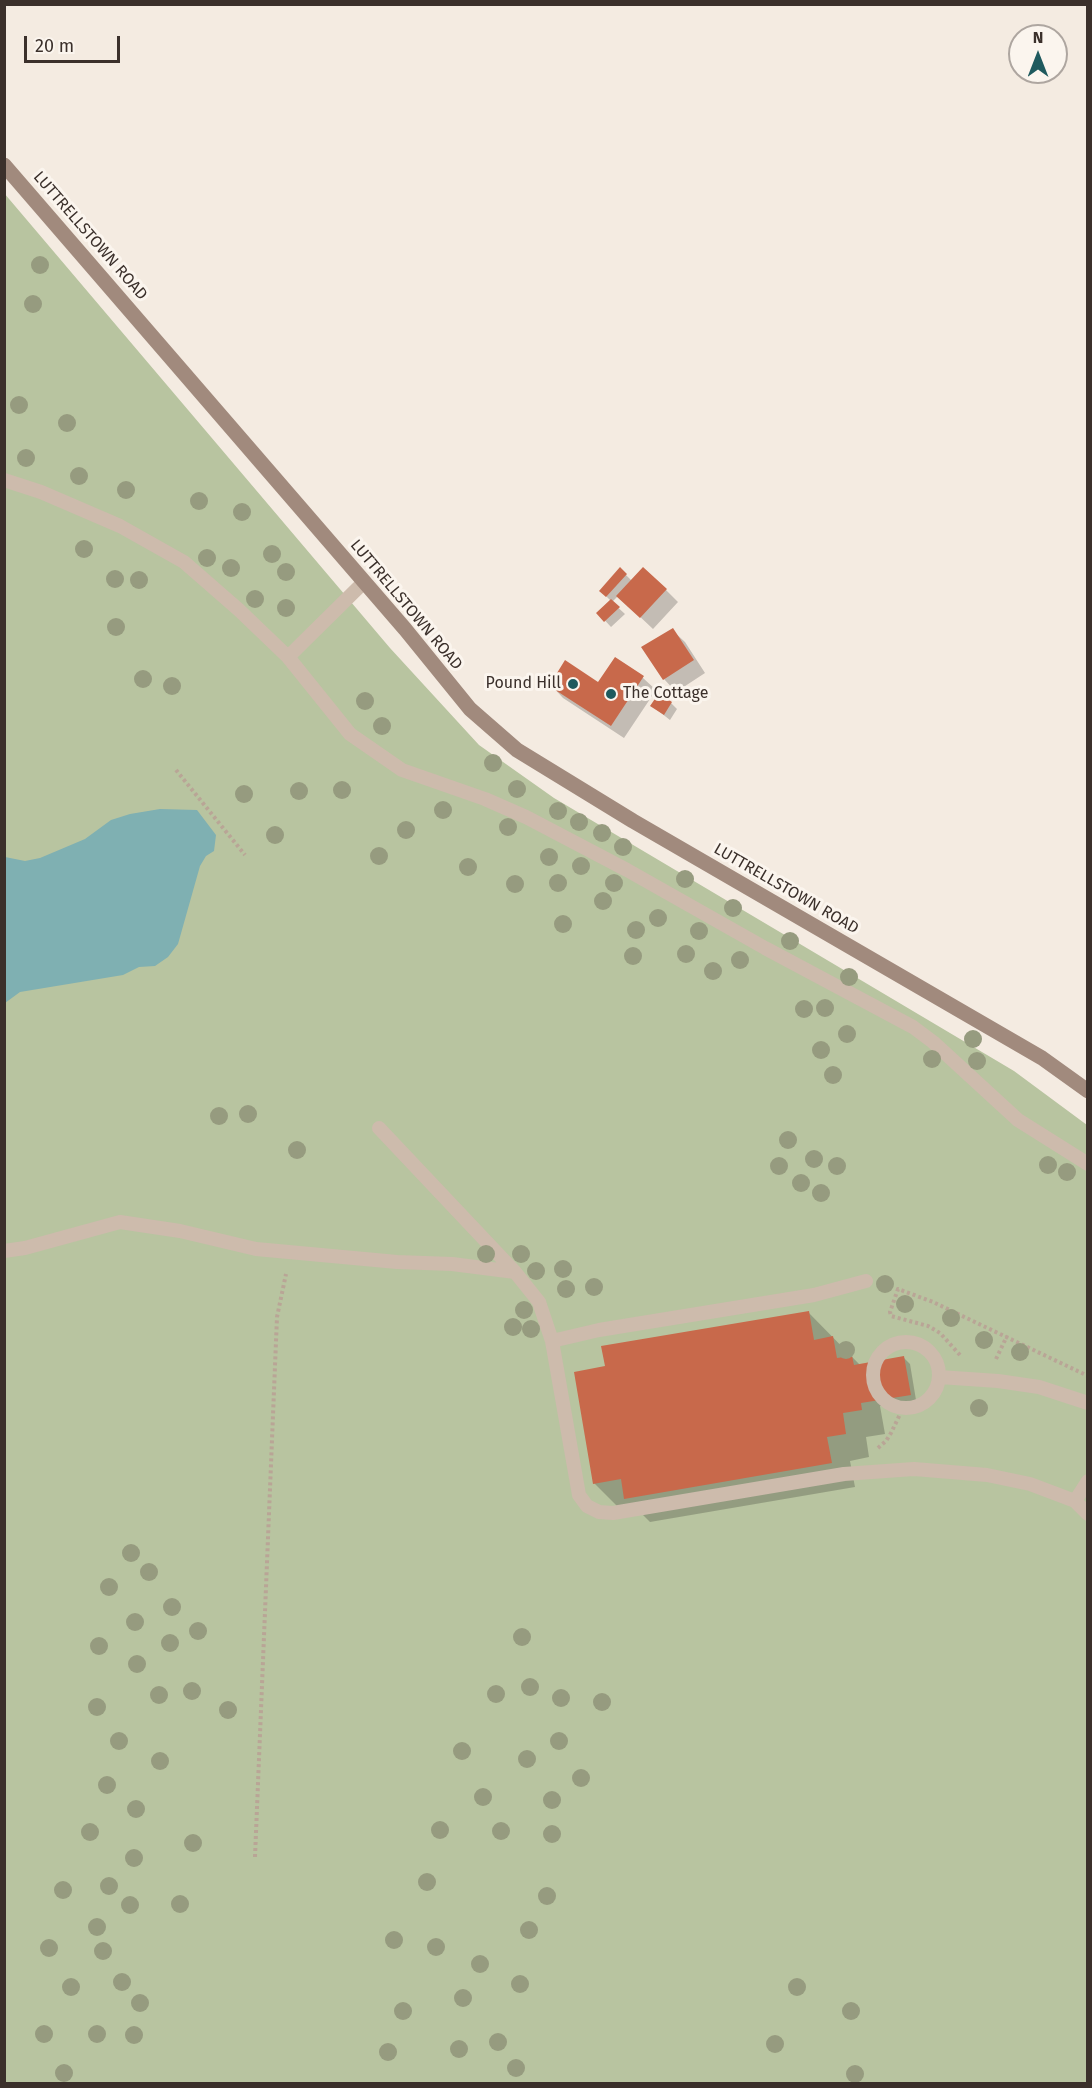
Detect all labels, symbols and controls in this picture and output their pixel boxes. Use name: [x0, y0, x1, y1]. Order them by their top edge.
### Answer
scale bar: [27, 24, 123, 62]
north arrow: [1008, 24, 1068, 84]
text: N: [1033, 28, 1043, 47]
text: 20 m: [35, 35, 74, 57]
street label: LUTTRELLSTOWN ROAD: [29, 168, 151, 304]
street label: LUTTRELLSTOWN ROAD: [346, 536, 466, 674]
place label: Pound Hill: [486, 674, 561, 694]
marker: Pound Hill: [566, 677, 580, 691]
place label: The Cottage: [623, 684, 708, 704]
marker: The Cottage: [604, 687, 618, 701]
street label: LUTTRELLSTOWN ROAD: [710, 840, 862, 938]

